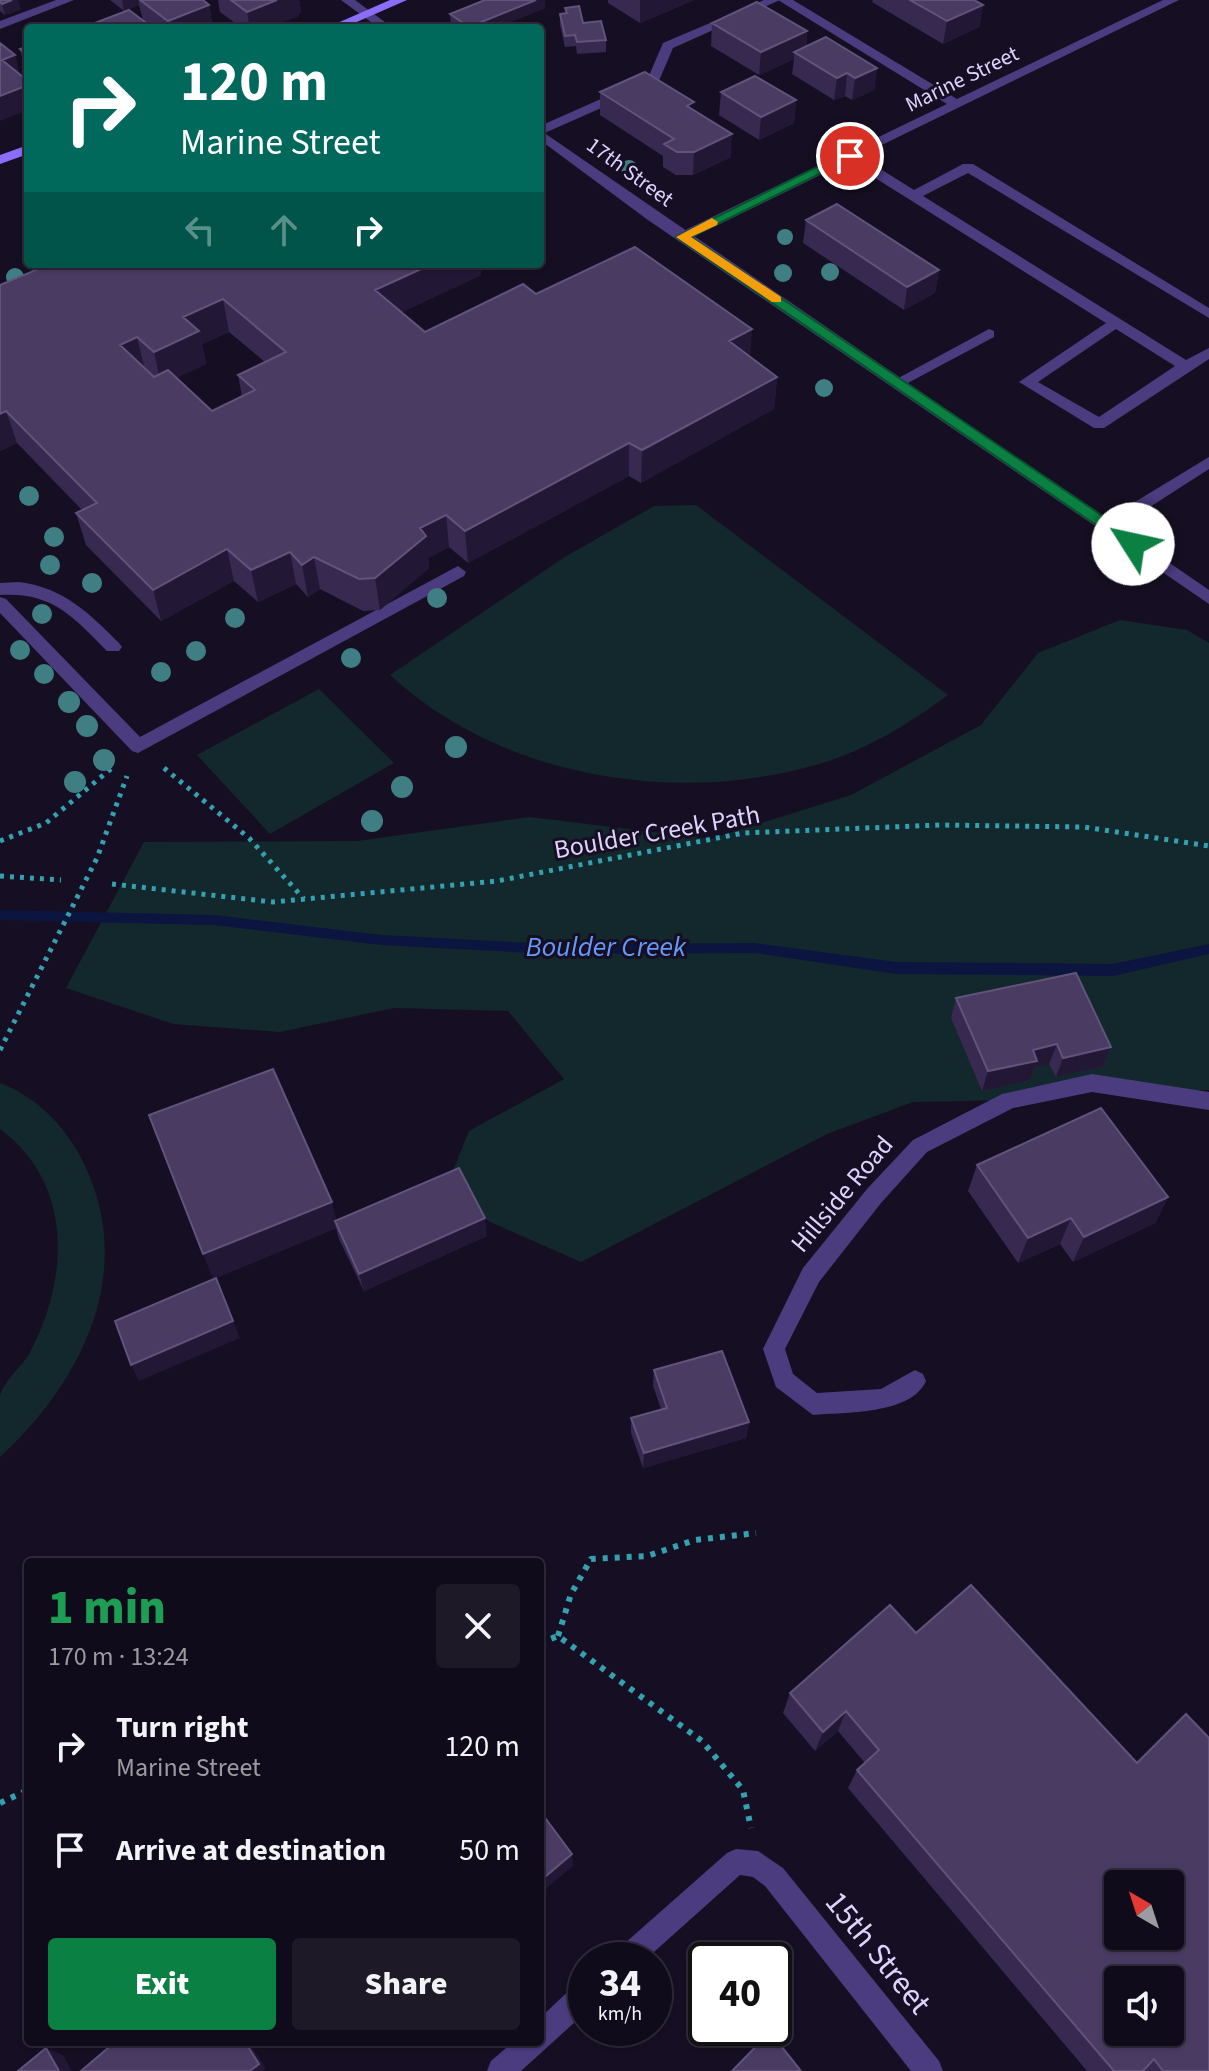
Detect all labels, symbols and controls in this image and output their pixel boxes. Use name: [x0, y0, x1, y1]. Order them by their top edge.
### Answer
street label: Marine Street: [900, 38, 1025, 120]
text: 120 m: [180, 43, 328, 122]
icon: right: [48, 56, 152, 160]
text: Marine Street: [180, 117, 381, 168]
pin: [816, 122, 884, 190]
street label: 17th Street: [580, 129, 681, 215]
icon: arrive: [828, 134, 872, 178]
icon: left: [178, 208, 222, 252]
icon: ahead: [262, 208, 306, 252]
icon: right: [346, 208, 390, 252]
position arrow: [1091, 502, 1175, 586]
street label: Boulder Creek Path: [551, 796, 763, 868]
water label: Boulder Creek: [526, 927, 687, 967]
street label: Hillside Road: [782, 1128, 902, 1260]
text: 1 min: [48, 1574, 166, 1642]
button: close: [436, 1584, 520, 1668]
text: 170 m · 13:24: [48, 1638, 189, 1675]
text: Turn right: [116, 1706, 248, 1749]
icon: right: [48, 1724, 92, 1768]
text: 120 m: [444, 1725, 520, 1768]
text: Marine Street: [116, 1749, 261, 1786]
icon: arrive: [48, 1828, 92, 1872]
text: Arrive at destination: [116, 1829, 386, 1872]
text: 50 m: [459, 1829, 520, 1872]
north arrow: [1104, 1870, 1184, 1950]
map controls: [1104, 1870, 1184, 2046]
street label: 15th Street: [814, 1882, 942, 2025]
button: Exit: [48, 1938, 276, 2030]
button: Share: [292, 1938, 520, 2030]
speed limit sign: 40: [688, 1942, 792, 2046]
text: 34: [599, 1955, 641, 2012]
button: sound: [1104, 1966, 1184, 2046]
text: km/h: [598, 2000, 642, 2028]

